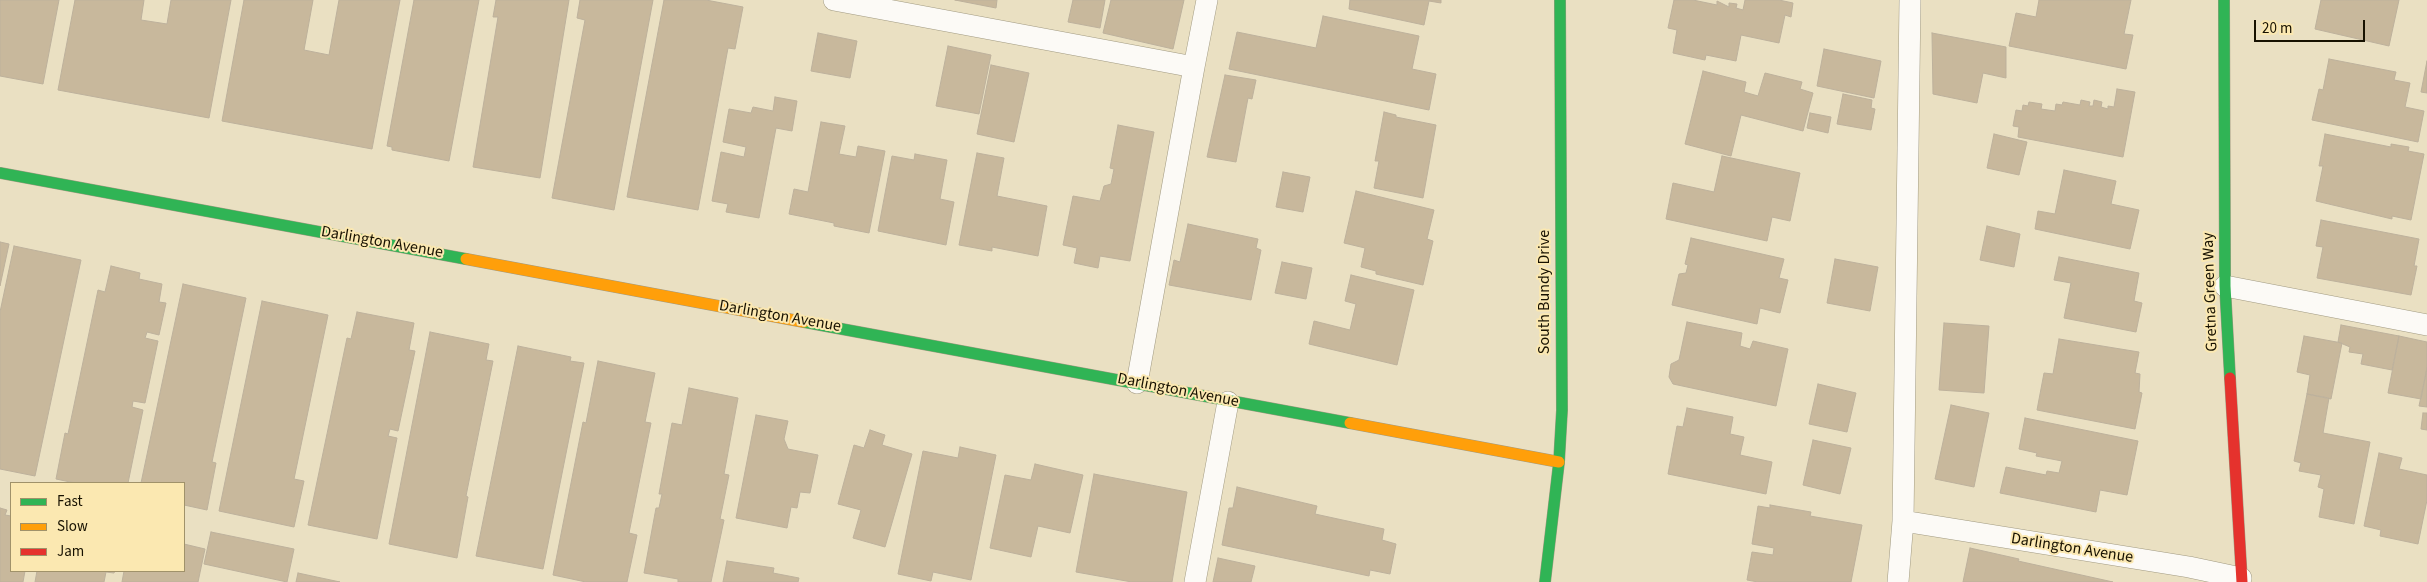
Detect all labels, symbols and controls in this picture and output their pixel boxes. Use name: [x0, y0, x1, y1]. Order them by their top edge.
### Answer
scale bar: [2257, 10, 2368, 42]
text: 20 m: [2262, 18, 2292, 39]
street label: Darlington Avenue: [320, 223, 444, 263]
street label: South Bundy Drive: [1535, 230, 1555, 354]
street label: Gretna Green Way: [2199, 232, 2223, 352]
street label: Darlington Avenue: [718, 297, 842, 337]
street label: Darlington Avenue: [1116, 370, 1240, 412]
legend: [10, 482, 185, 572]
text: Fast: [57, 491, 83, 512]
text: Slow: [57, 516, 88, 537]
street label: Darlington Avenue: [2010, 530, 2134, 568]
text: Jam: [57, 541, 84, 562]

